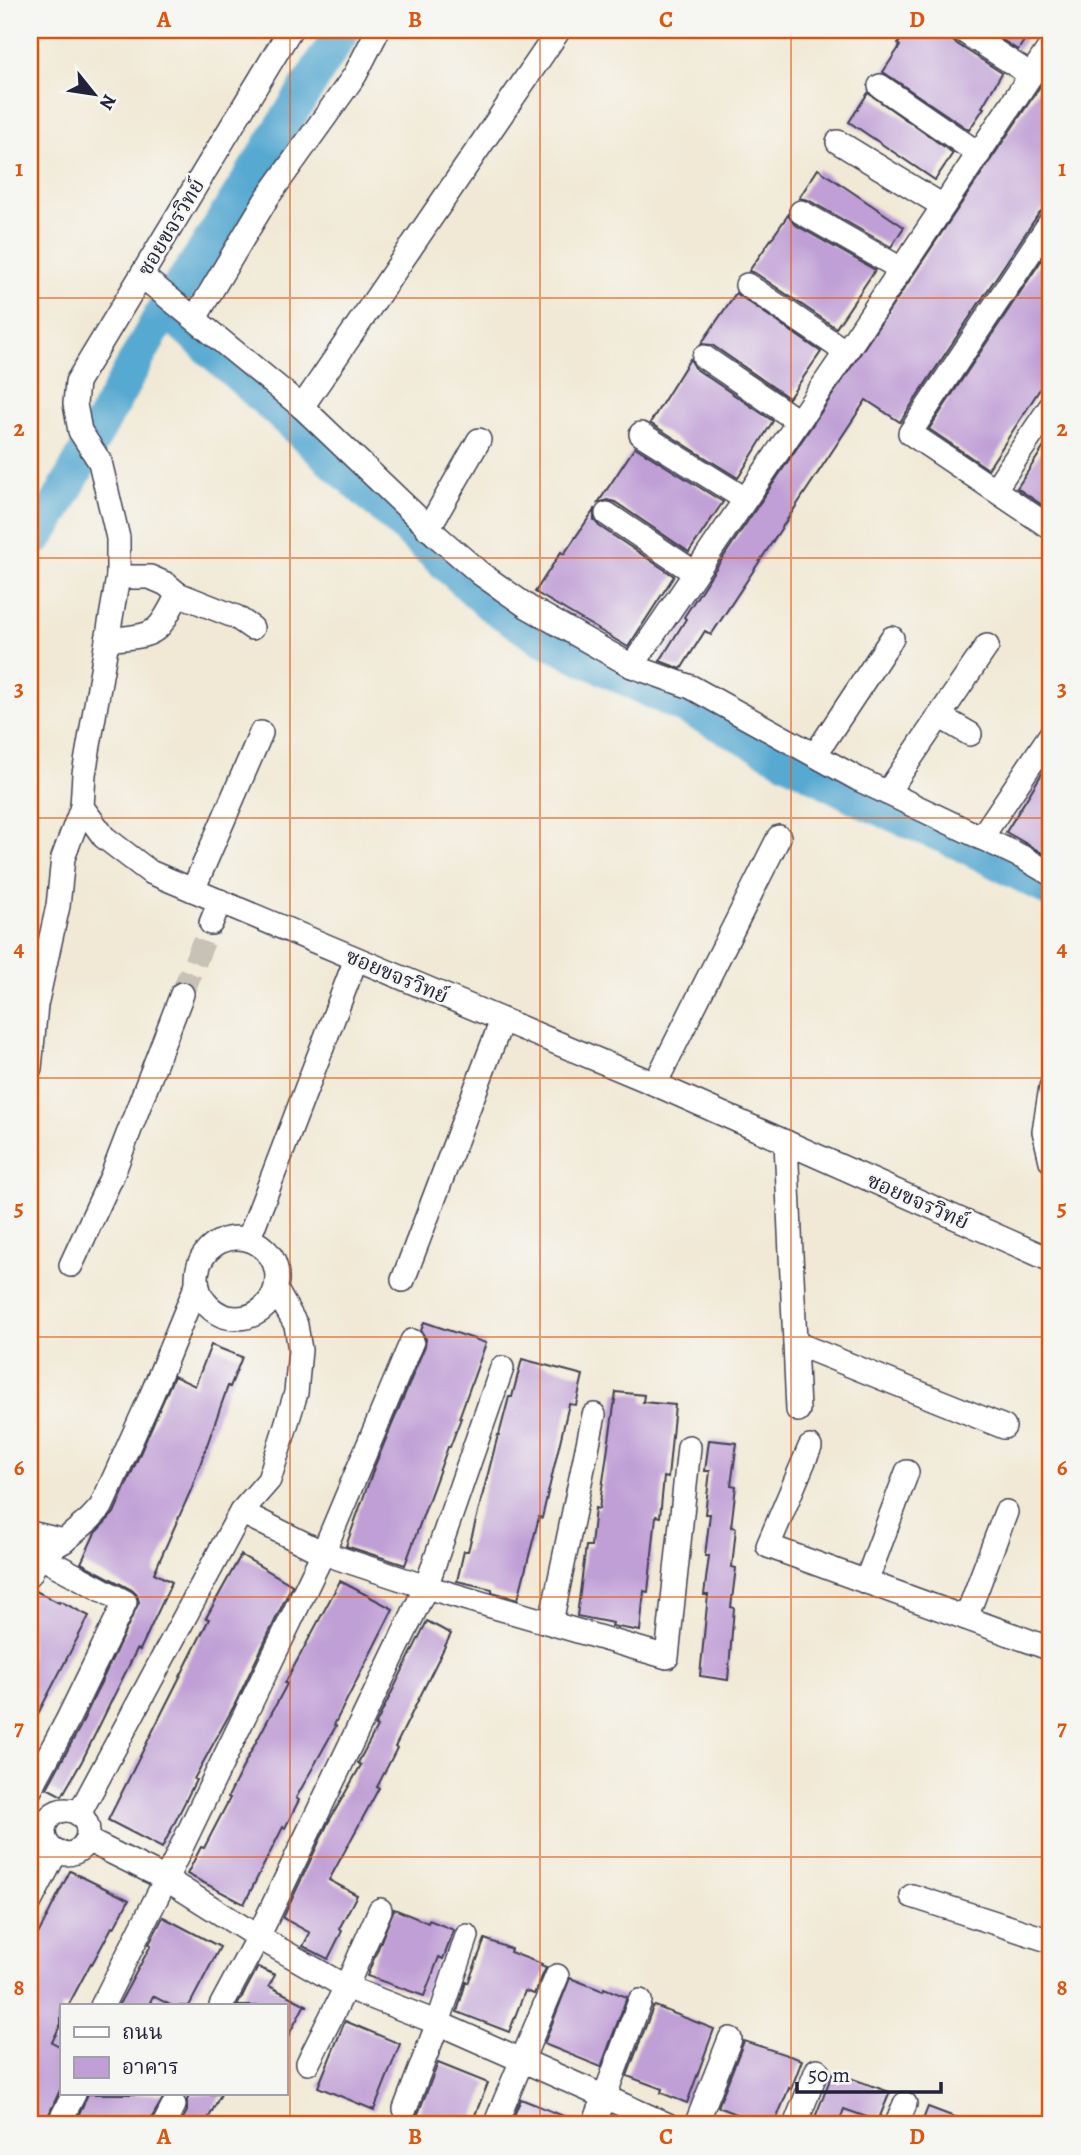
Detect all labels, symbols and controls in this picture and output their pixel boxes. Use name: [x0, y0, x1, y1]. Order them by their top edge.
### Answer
text: A: [156, 4, 172, 35]
text: B: [408, 4, 422, 35]
text: C: [659, 4, 673, 35]
text: D: [909, 4, 925, 35]
north arrow: [60, 60, 130, 130]
text: N: [93, 90, 123, 115]
text: 1: [15, 153, 23, 184]
text: 1: [1058, 153, 1066, 184]
street label: ซอยขจรวิทย์: [131, 173, 211, 281]
text: 2: [13, 413, 25, 444]
text: 2: [1056, 413, 1068, 444]
text: 3: [14, 673, 24, 704]
text: 3: [1057, 673, 1067, 704]
text: 4: [14, 933, 25, 964]
text: 4: [1057, 933, 1068, 964]
street label: ซอยขจรวิทย์: [341, 942, 453, 1010]
street label: ซอยขจรวิทย์: [863, 1166, 974, 1236]
text: 5: [14, 1192, 24, 1223]
text: 5: [1057, 1192, 1067, 1223]
text: 6: [14, 1452, 25, 1483]
text: 6: [1057, 1452, 1068, 1483]
text: 7: [14, 1712, 24, 1743]
text: 7: [1057, 1712, 1067, 1743]
text: 8: [13, 1972, 25, 2003]
text: 8: [1056, 1972, 1068, 2003]
legend: [60, 2004, 287, 2096]
text: ถนน: [122, 2018, 163, 2046]
scale bar: [797, 2050, 941, 2094]
text: อาคาร: [122, 2053, 179, 2081]
text: 50 m: [808, 2061, 850, 2089]
text: A: [156, 2121, 172, 2152]
text: B: [408, 2121, 422, 2152]
text: C: [659, 2121, 673, 2152]
text: D: [909, 2121, 925, 2152]

